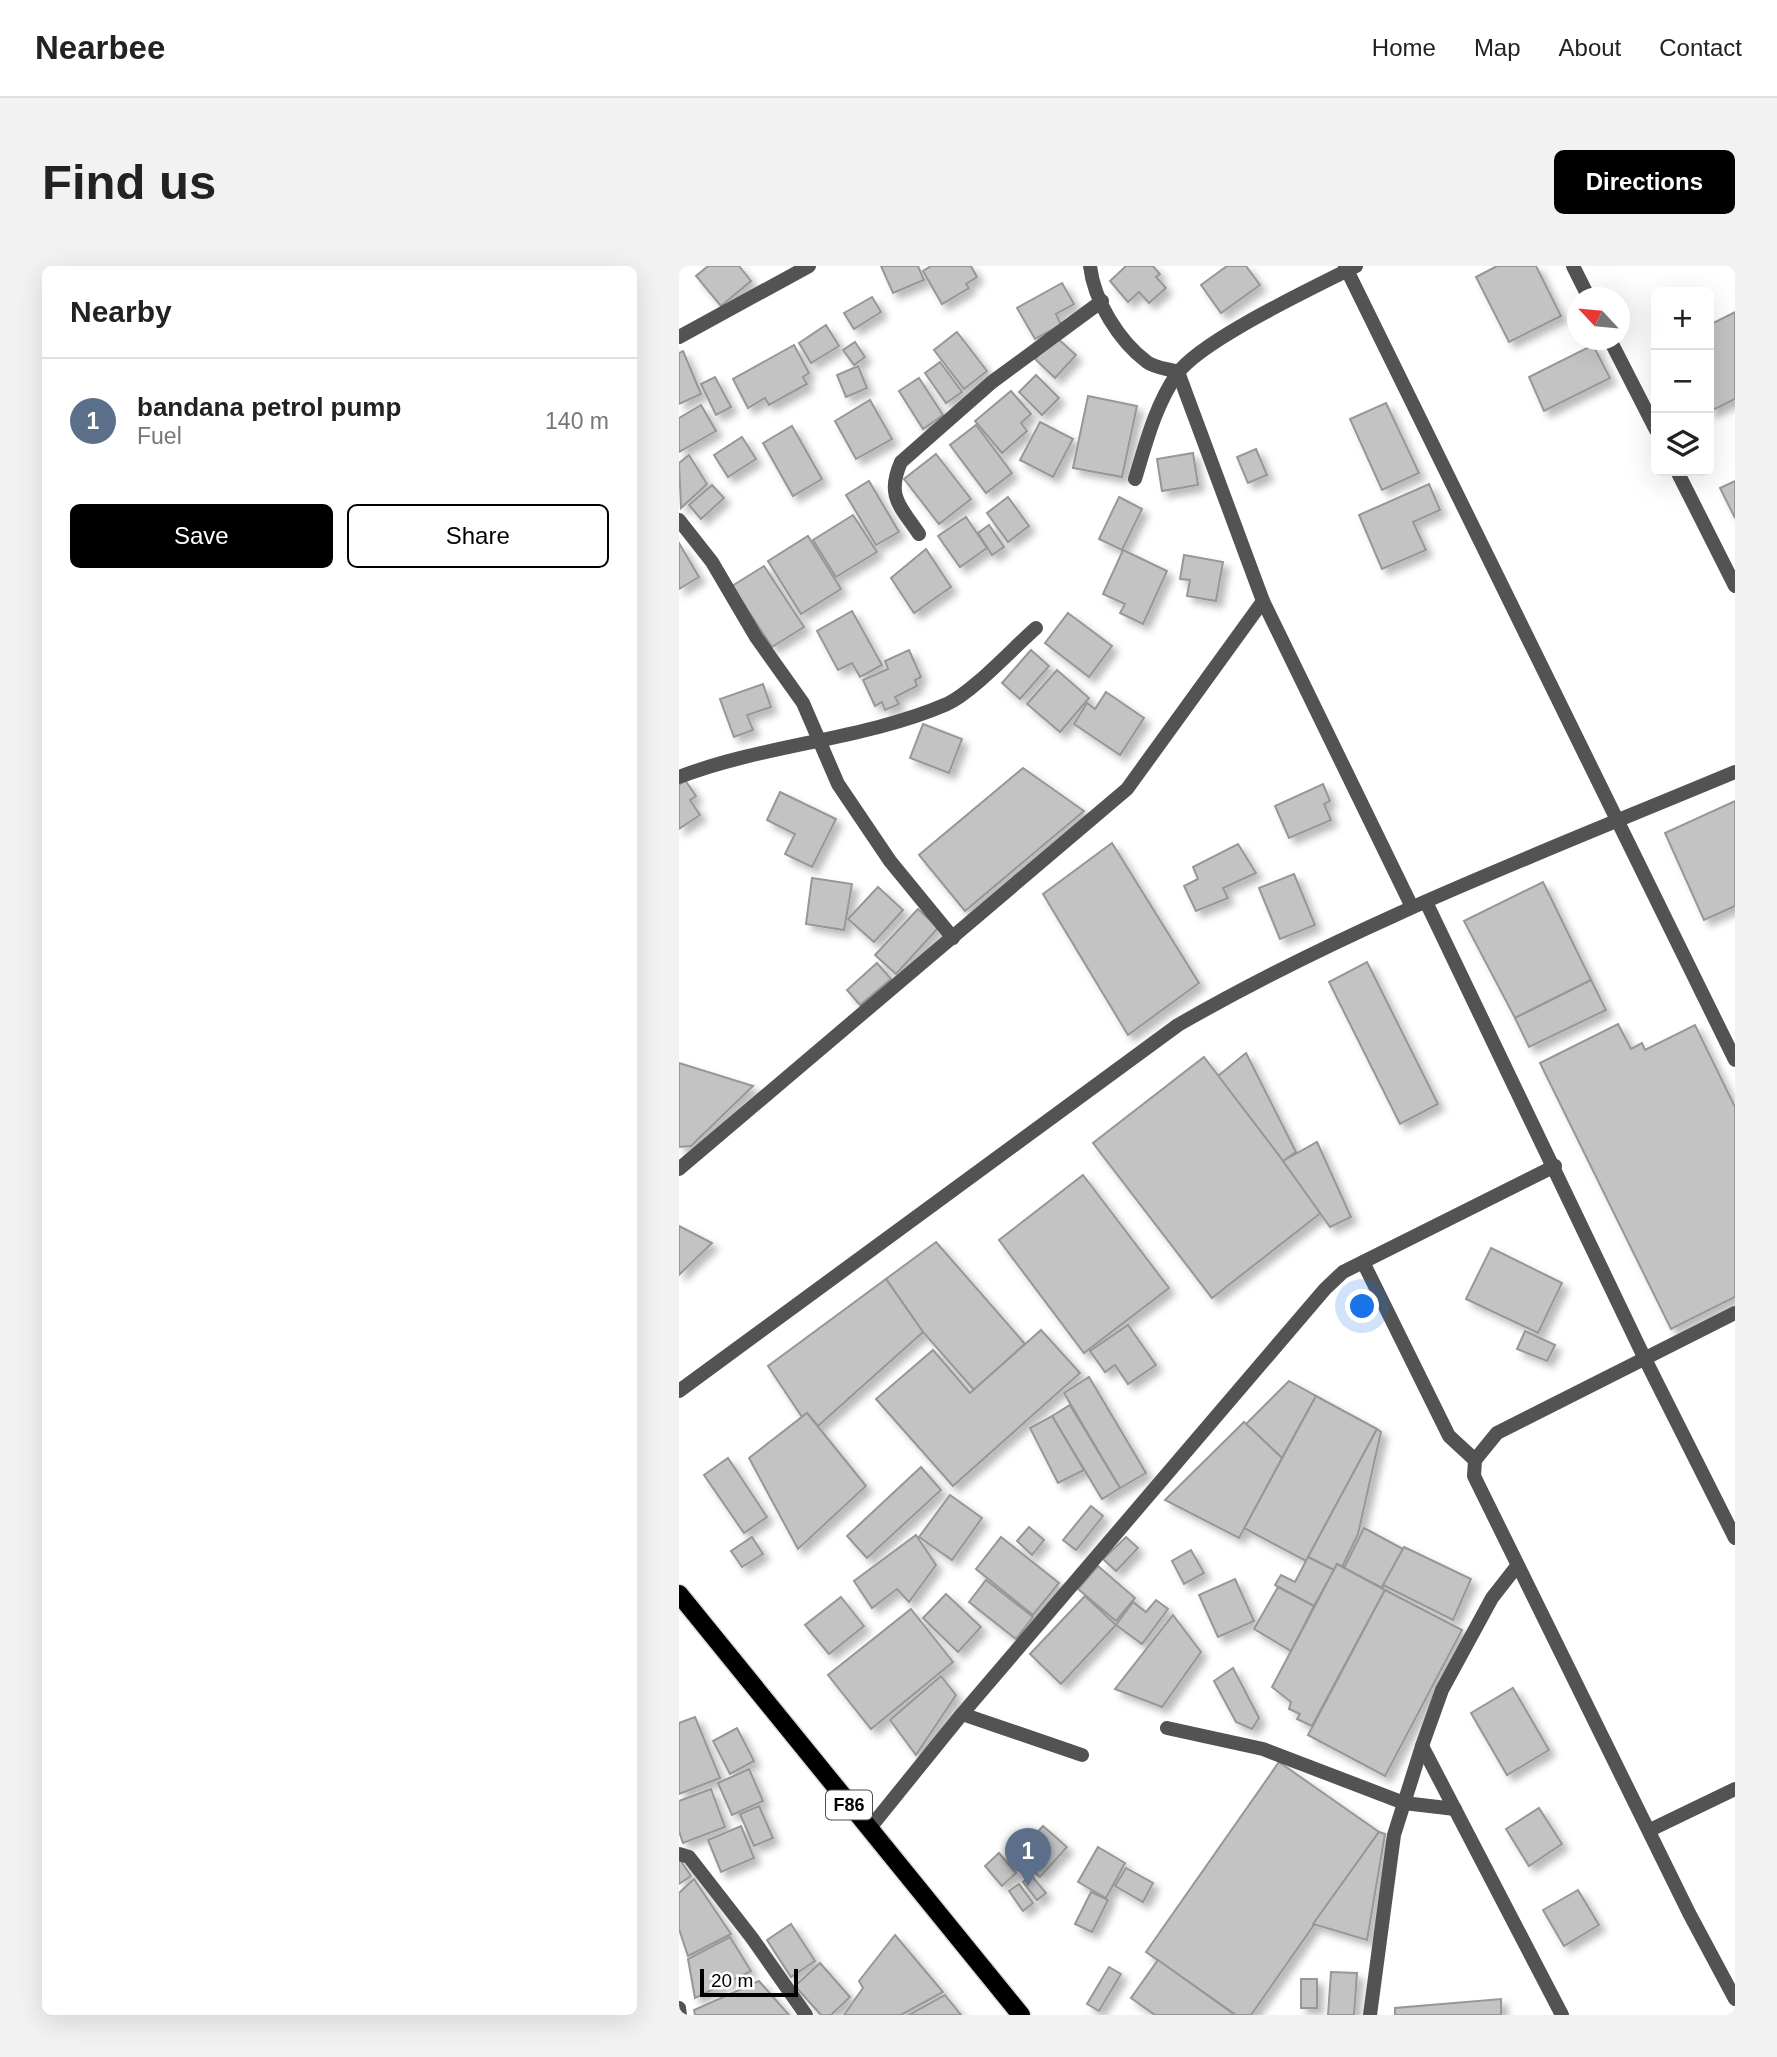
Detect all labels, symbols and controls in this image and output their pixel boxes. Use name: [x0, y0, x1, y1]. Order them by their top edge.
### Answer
text: Nearbee: [35, 29, 165, 66]
text: Home: [1372, 34, 1436, 61]
text: Map: [1474, 34, 1521, 61]
text: About: [1559, 34, 1621, 61]
text: Contact: [1659, 34, 1742, 61]
button: Directions: [1554, 150, 1735, 214]
text: Find us: [42, 155, 216, 209]
north arrow: [1567, 287, 1630, 350]
map controls: [1651, 287, 1714, 476]
button: +: [1651, 287, 1714, 350]
text: Nearby: [70, 295, 172, 328]
button: −: [1651, 350, 1714, 413]
text: bandana petrol pump: [137, 392, 401, 422]
text: 1: [87, 408, 99, 434]
text: 140 m: [545, 408, 609, 434]
button: layers: [1651, 413, 1714, 476]
text: Fuel: [137, 423, 182, 449]
button: Save: [70, 504, 333, 568]
button: Share: [347, 504, 609, 568]
your location: [1345, 1289, 1379, 1323]
road number: F86: [826, 1790, 872, 1820]
pin: 1: [1005, 1828, 1051, 1886]
scale bar: [700, 1966, 798, 1998]
text: 20 m: [711, 1970, 753, 1991]

